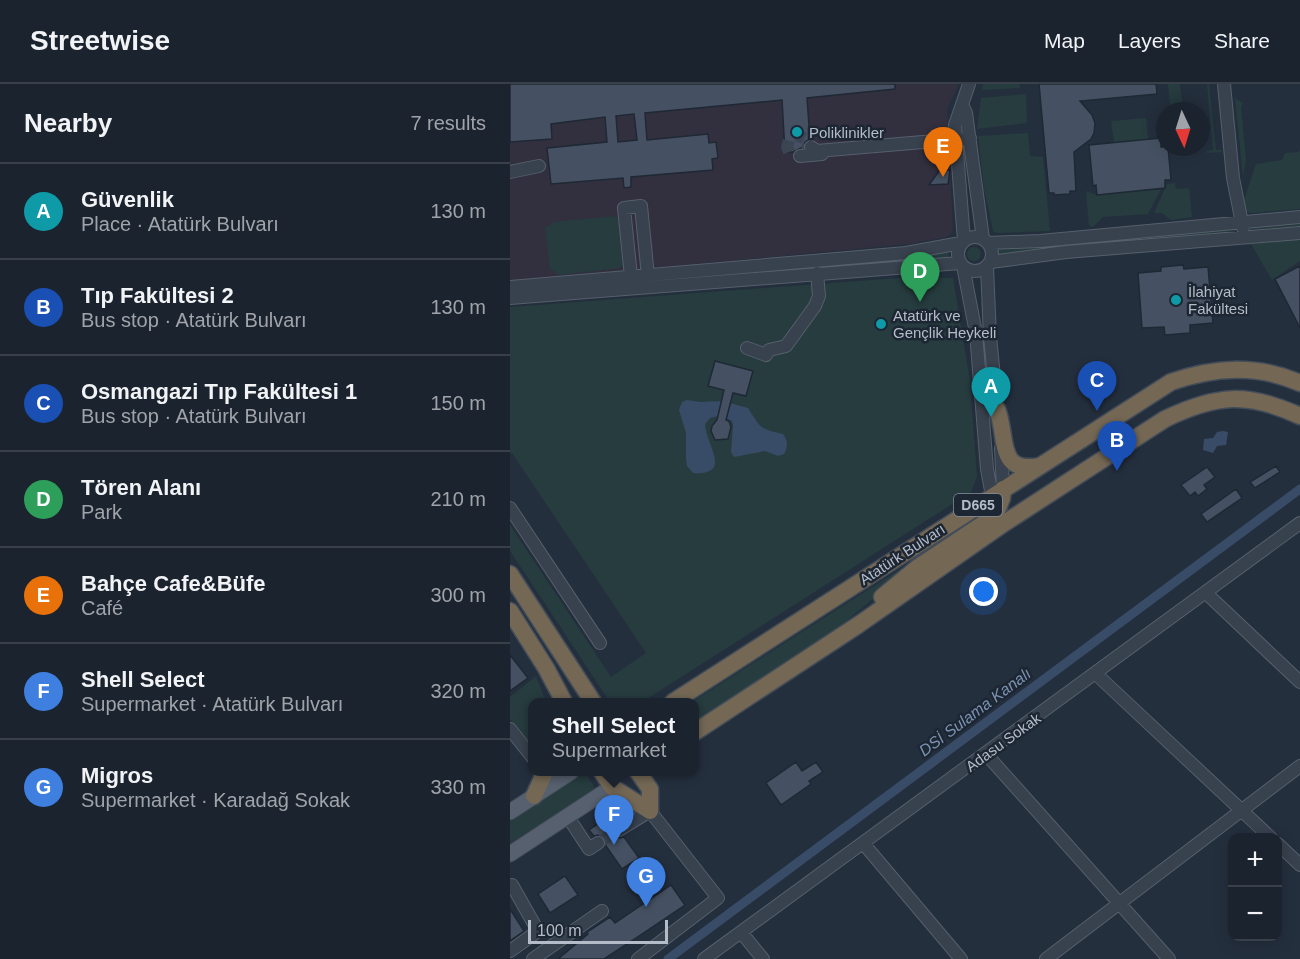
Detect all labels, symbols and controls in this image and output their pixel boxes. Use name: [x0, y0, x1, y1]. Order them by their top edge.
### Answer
text: Streetwise: [30, 25, 170, 56]
text: Map: [1044, 29, 1085, 52]
text: Layers: [1118, 29, 1181, 52]
text: Share: [1214, 29, 1270, 52]
north arrow: [1156, 102, 1210, 156]
text: Nearby: [24, 108, 112, 138]
text: 7 results: [410, 112, 486, 134]
place label: Poliklinikler: [809, 124, 884, 141]
marker: Poliklinikler: [790, 125, 804, 139]
pin: E: [924, 128, 962, 177]
text: Güvenlik: [81, 187, 174, 212]
text: A: [36, 200, 51, 222]
text: 130 m: [430, 200, 486, 222]
text: Place · Atatürk Bulvarı: [81, 213, 279, 235]
pin: D: [900, 252, 940, 302]
text: Tıp Fakültesi 2: [81, 283, 234, 308]
place label: İlahiyat Fakültesi: [1188, 283, 1248, 317]
marker: İlahiyat Fakültesi: [1169, 293, 1183, 307]
text: B: [36, 296, 51, 318]
text: 130 m: [430, 296, 486, 318]
place label: Atatürk ve Gençlik Heykeli: [893, 307, 996, 341]
text: Bus stop · Atatürk Bulvarı: [81, 309, 307, 331]
marker: Atatürk ve Gençlik Heykeli: [874, 317, 888, 331]
pin: C: [1078, 362, 1116, 411]
pin: A: [972, 368, 1010, 417]
text: Osmangazi Tıp Fakültesi 1: [81, 379, 357, 404]
text: C: [36, 392, 51, 414]
text: 150 m: [430, 392, 486, 414]
text: Bus stop · Atatürk Bulvarı: [81, 405, 307, 427]
pin: B: [1098, 422, 1136, 471]
text: Tören Alanı: [81, 475, 201, 500]
text: D: [36, 488, 51, 510]
text: 210 m: [430, 488, 486, 510]
road number: D665: [954, 494, 1002, 516]
text: Park: [81, 501, 122, 523]
street label: Atatürk Bulvarı: [856, 520, 948, 588]
text: Bahçe Cafe&Büfe: [81, 571, 266, 596]
your location: [969, 577, 998, 606]
text: E: [37, 584, 50, 606]
text: 300 m: [430, 584, 486, 606]
text: Café: [81, 597, 123, 619]
water label: DSİ Sulama Kanalı: [915, 664, 1034, 759]
text: Shell Select: [81, 667, 205, 692]
text: F: [37, 680, 50, 702]
text: 320 m: [430, 680, 486, 702]
text: Supermarket · Atatürk Bulvarı: [81, 693, 343, 715]
popup: [528, 698, 699, 776]
street label: Adasu Sokak: [962, 709, 1044, 775]
text: Shell Select: [552, 713, 675, 738]
text: Supermarket: [552, 739, 666, 761]
text: Migros: [81, 763, 153, 788]
text: G: [36, 776, 51, 798]
text: 330 m: [430, 776, 486, 798]
text: Supermarket · Karadağ Sokak: [81, 789, 350, 811]
pin: F: [594, 796, 634, 845]
map controls: [1228, 833, 1282, 941]
button: +: [1228, 833, 1282, 887]
pin: G: [626, 858, 666, 907]
button: −: [1228, 887, 1282, 941]
scale bar: [528, 917, 668, 944]
text: 100 m: [537, 922, 581, 939]

